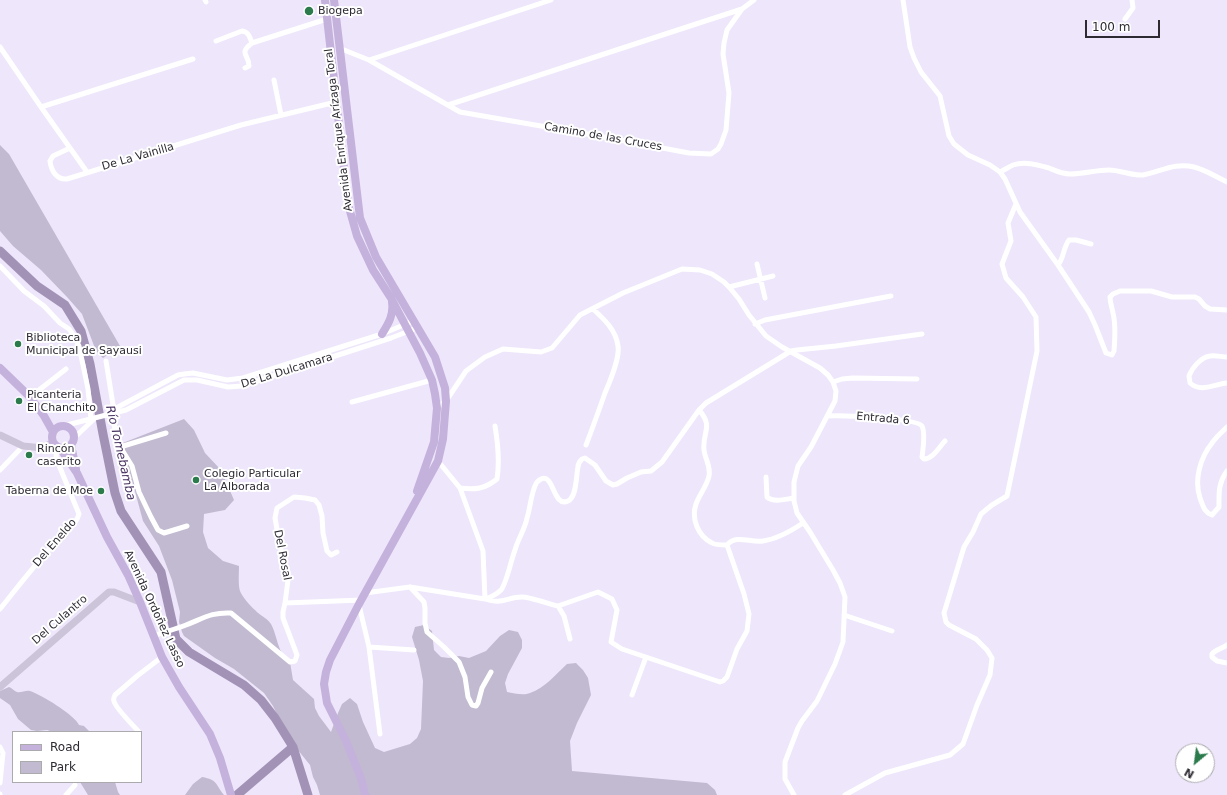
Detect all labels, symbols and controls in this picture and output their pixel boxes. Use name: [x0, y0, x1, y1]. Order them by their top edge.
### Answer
place label: Biogepa: [318, 4, 363, 18]
marker: Biogepa: [303, 5, 315, 17]
scale bar: [1087, 12, 1162, 38]
text: 100 m: [1092, 20, 1130, 34]
street label: Avenida Enrique Arízaga Toral: [322, 48, 356, 212]
street label: Camino de las Cruces: [543, 120, 663, 154]
street label: De La Vainilla: [100, 140, 176, 174]
place label: Biblioteca Municipal de Sayausi: [26, 331, 142, 357]
marker: Biblioteca Municipal de Sayausi: [13, 339, 23, 349]
street label: De La Dulcamara: [240, 351, 334, 391]
place label: Picanteria El Chanchito: [27, 388, 96, 414]
marker: Picanteria El Chanchito: [14, 396, 24, 406]
water label: Río Tomebamba: [102, 404, 138, 502]
street label: Entrada 6: [856, 410, 910, 428]
place label: Rincón caserito: [37, 442, 81, 468]
marker: Rincón caserito: [24, 450, 34, 460]
place label: Colegio Particular La Alborada: [204, 467, 301, 493]
marker: Colegio Particular La Alborada: [191, 475, 201, 485]
place label: Taberna de Moe: [6, 484, 93, 498]
marker: Taberna de Moe: [96, 486, 106, 496]
street label: Del Eneldo: [31, 516, 79, 570]
street label: Del Rosal: [271, 529, 293, 581]
street label: Avenida Ordoñez Lasso: [121, 548, 187, 670]
street label: Del Culantro: [30, 593, 90, 647]
legend: [12, 731, 142, 783]
text: Road: [50, 740, 80, 754]
north arrow: [1175, 743, 1215, 783]
text: Park: [50, 760, 76, 774]
text: N: [1182, 765, 1197, 781]

